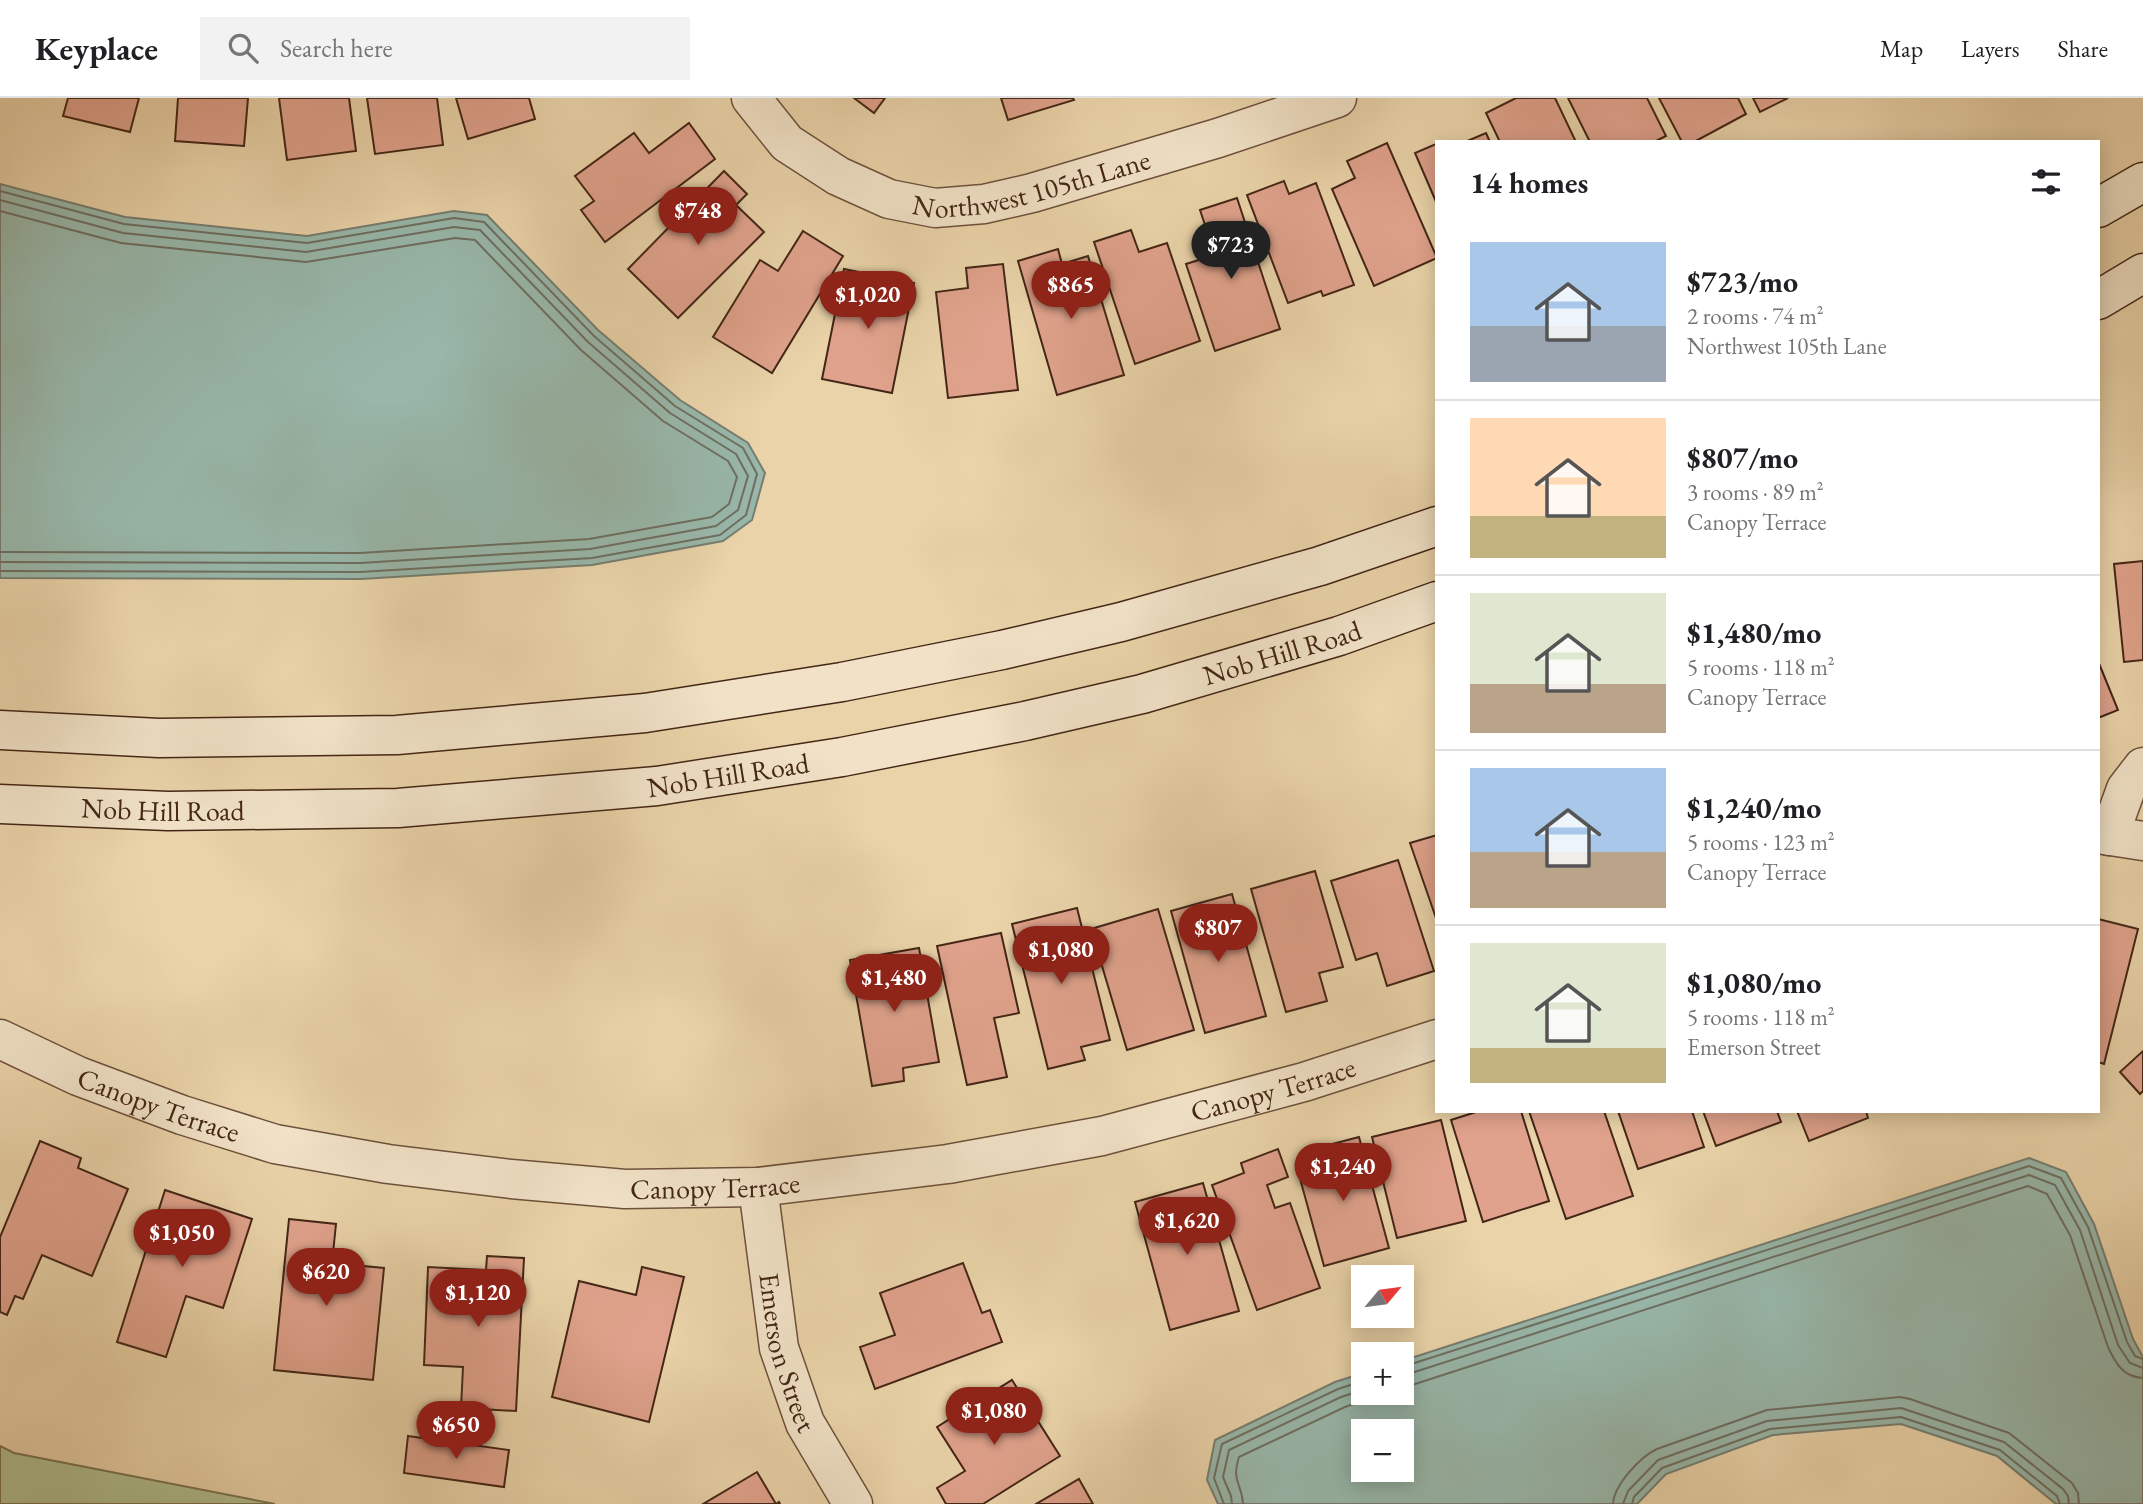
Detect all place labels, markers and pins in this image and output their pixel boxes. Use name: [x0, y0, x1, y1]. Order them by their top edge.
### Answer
pin: $748: [657, 188, 739, 247]
pin: $723: [1190, 222, 1272, 281]
pin: $865: [1030, 262, 1112, 321]
pin: $1,020: [811, 272, 925, 331]
pin: $807: [1177, 904, 1259, 964]
pin: $1,080: [1004, 926, 1118, 986]
pin: $1,480: [837, 954, 951, 1014]
pin: $1,240: [1286, 1144, 1400, 1203]
pin: $1,620: [1130, 1198, 1244, 1257]
pin: $1,050: [125, 1210, 239, 1269]
pin: $620: [285, 1248, 367, 1308]
pin: $1,120: [421, 1270, 535, 1329]
pin: $1,080: [937, 1388, 1051, 1447]
pin: $650: [415, 1402, 497, 1461]

